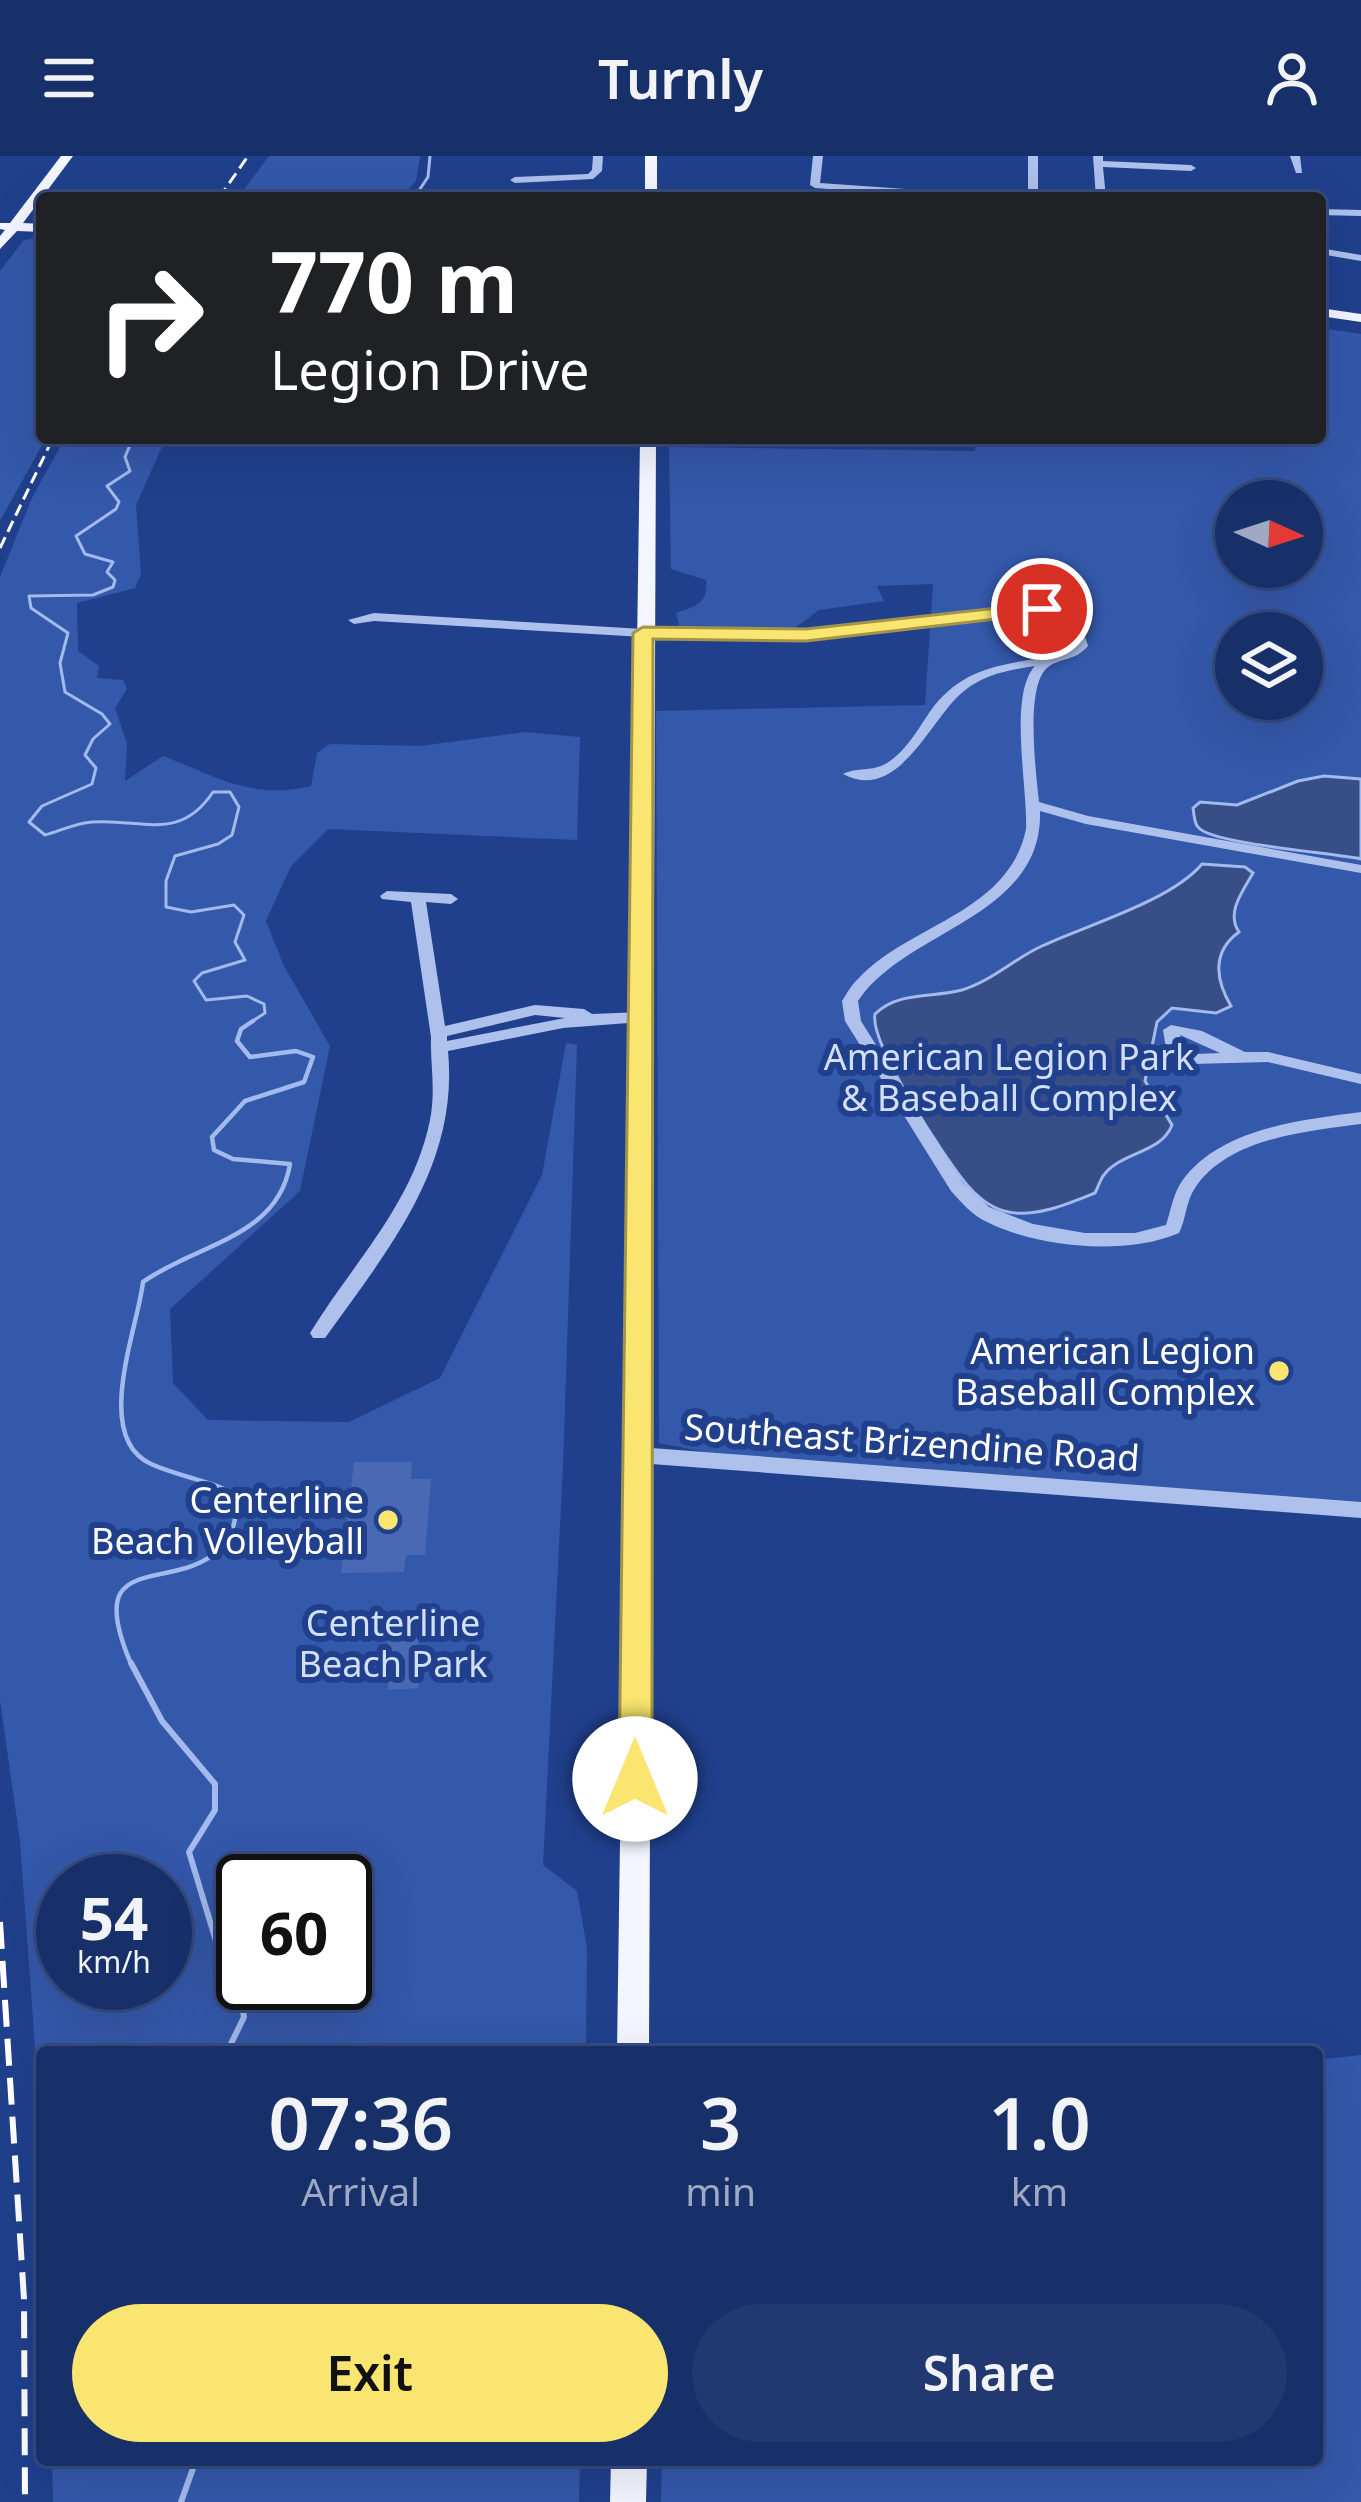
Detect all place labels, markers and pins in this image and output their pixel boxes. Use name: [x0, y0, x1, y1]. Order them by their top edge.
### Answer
pin: [991, 558, 1093, 660]
place label: American Legion Baseball Complex: [955, 1326, 1255, 1416]
marker: American Legion Baseball Complex: [1266, 1358, 1292, 1384]
place label: Centerline Beach Volleyball: [91, 1475, 364, 1565]
marker: Centerline Beach Volleyball: [375, 1507, 401, 1533]

